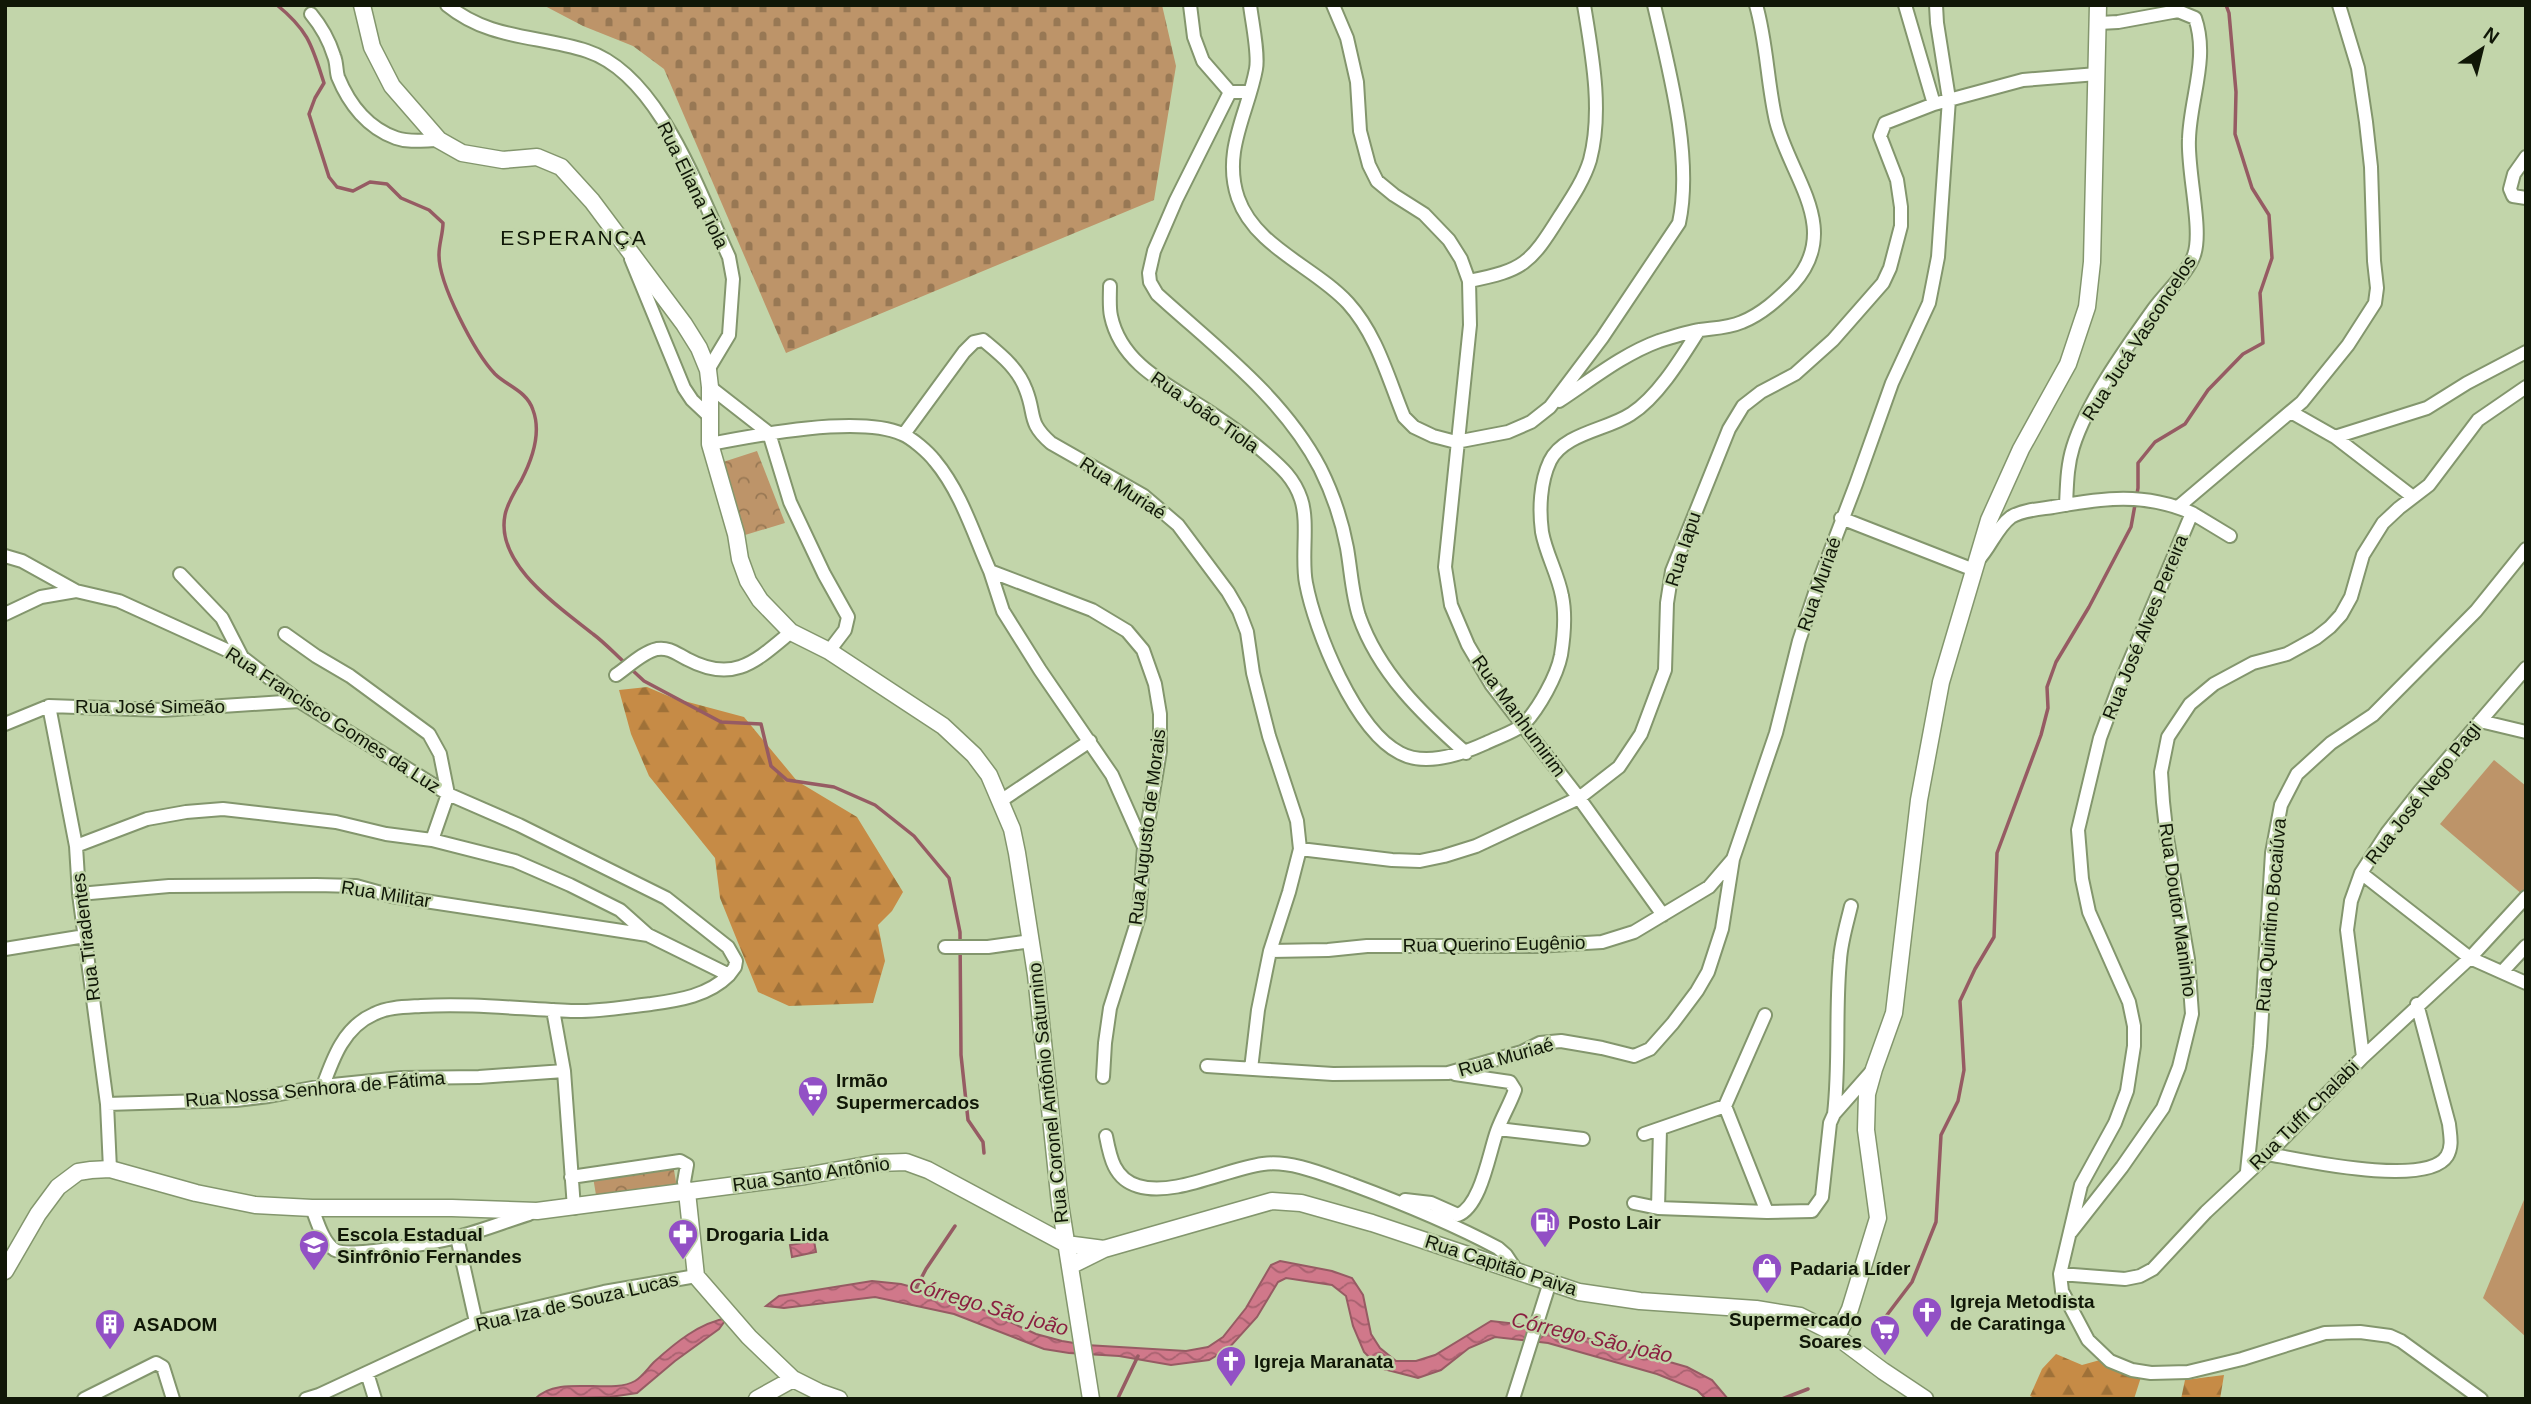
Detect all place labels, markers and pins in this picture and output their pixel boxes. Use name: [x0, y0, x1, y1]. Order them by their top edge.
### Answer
place label: Irmão Supermercados: [836, 1070, 980, 1113]
supermarket icon: Irmão Supermercados: [796, 1074, 830, 1118]
fuel station icon: Posto Lair: [1528, 1205, 1562, 1249]
place label: Posto Lair: [1568, 1212, 1662, 1233]
pharmacy icon: Drogaria Lida: [666, 1217, 700, 1261]
place label: Escola Estadual Sinfrônio Fernandes: [337, 1224, 522, 1267]
place label: Drogaria Lida: [706, 1224, 829, 1245]
school or university icon: Escola Estadual Sinfrônio Fernandes: [297, 1228, 331, 1272]
shop icon: Padaria Líder: [1750, 1251, 1784, 1295]
place label: Padaria Líder: [1790, 1258, 1911, 1279]
place label: Igreja Metodista de Caratinga: [1950, 1291, 2095, 1334]
church icon: Igreja Metodista de Caratinga: [1910, 1295, 1944, 1339]
building icon: ASADOM: [93, 1307, 127, 1351]
place label: Supermercado Soares: [1729, 1309, 1862, 1352]
supermarket icon: Supermercado Soares: [1868, 1313, 1902, 1357]
place label: ASADOM: [133, 1314, 217, 1335]
church icon: Igreja Maranata: [1214, 1344, 1248, 1388]
place label: Igreja Maranata: [1254, 1351, 1394, 1372]

